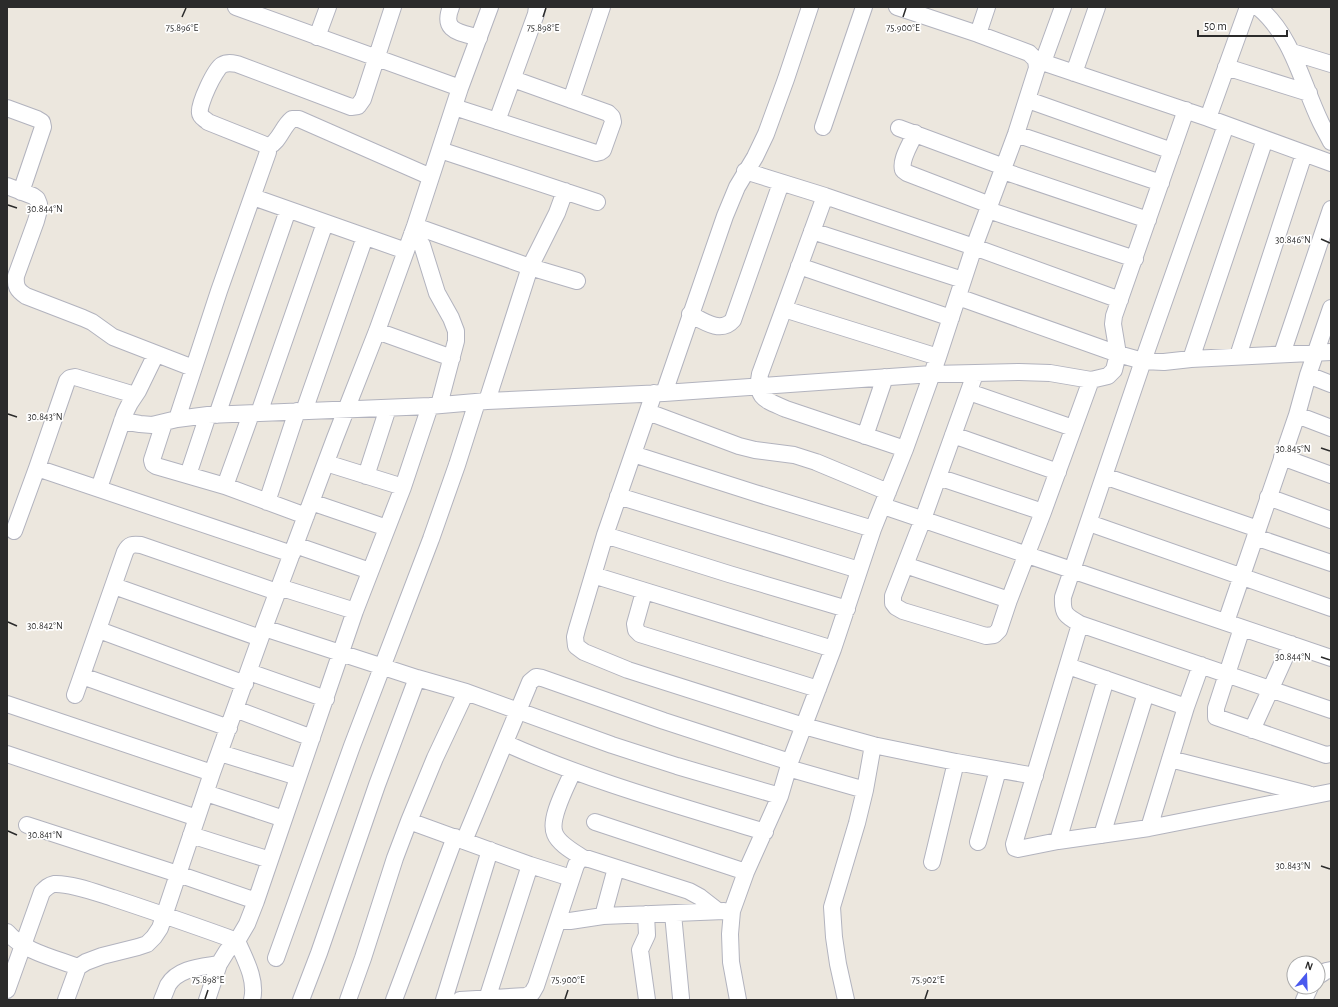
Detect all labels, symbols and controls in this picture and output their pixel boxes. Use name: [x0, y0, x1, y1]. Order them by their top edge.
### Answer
scale bar: [1198, 12, 1287, 38]
text: 50 m: [1204, 20, 1227, 32]
text: 75.896°E: [166, 23, 198, 33]
text: 75.898°E: [527, 23, 559, 33]
text: 75.900°E: [886, 23, 920, 33]
text: 30.844°N: [27, 204, 63, 214]
text: 30.846°N: [1275, 235, 1311, 245]
text: 30.843°N: [27, 412, 63, 422]
text: 30.845°N: [1275, 444, 1311, 454]
text: 30.842°N: [27, 621, 63, 631]
text: 30.844°N: [1275, 652, 1311, 662]
text: 30.841°N: [28, 830, 62, 840]
text: 30.843°N: [1275, 861, 1311, 871]
north arrow: [1286, 955, 1326, 995]
text: N: [1304, 960, 1315, 972]
text: 75.898°E: [192, 975, 224, 985]
text: 75.900°E: [551, 975, 585, 985]
text: 75.902°E: [912, 975, 945, 985]

